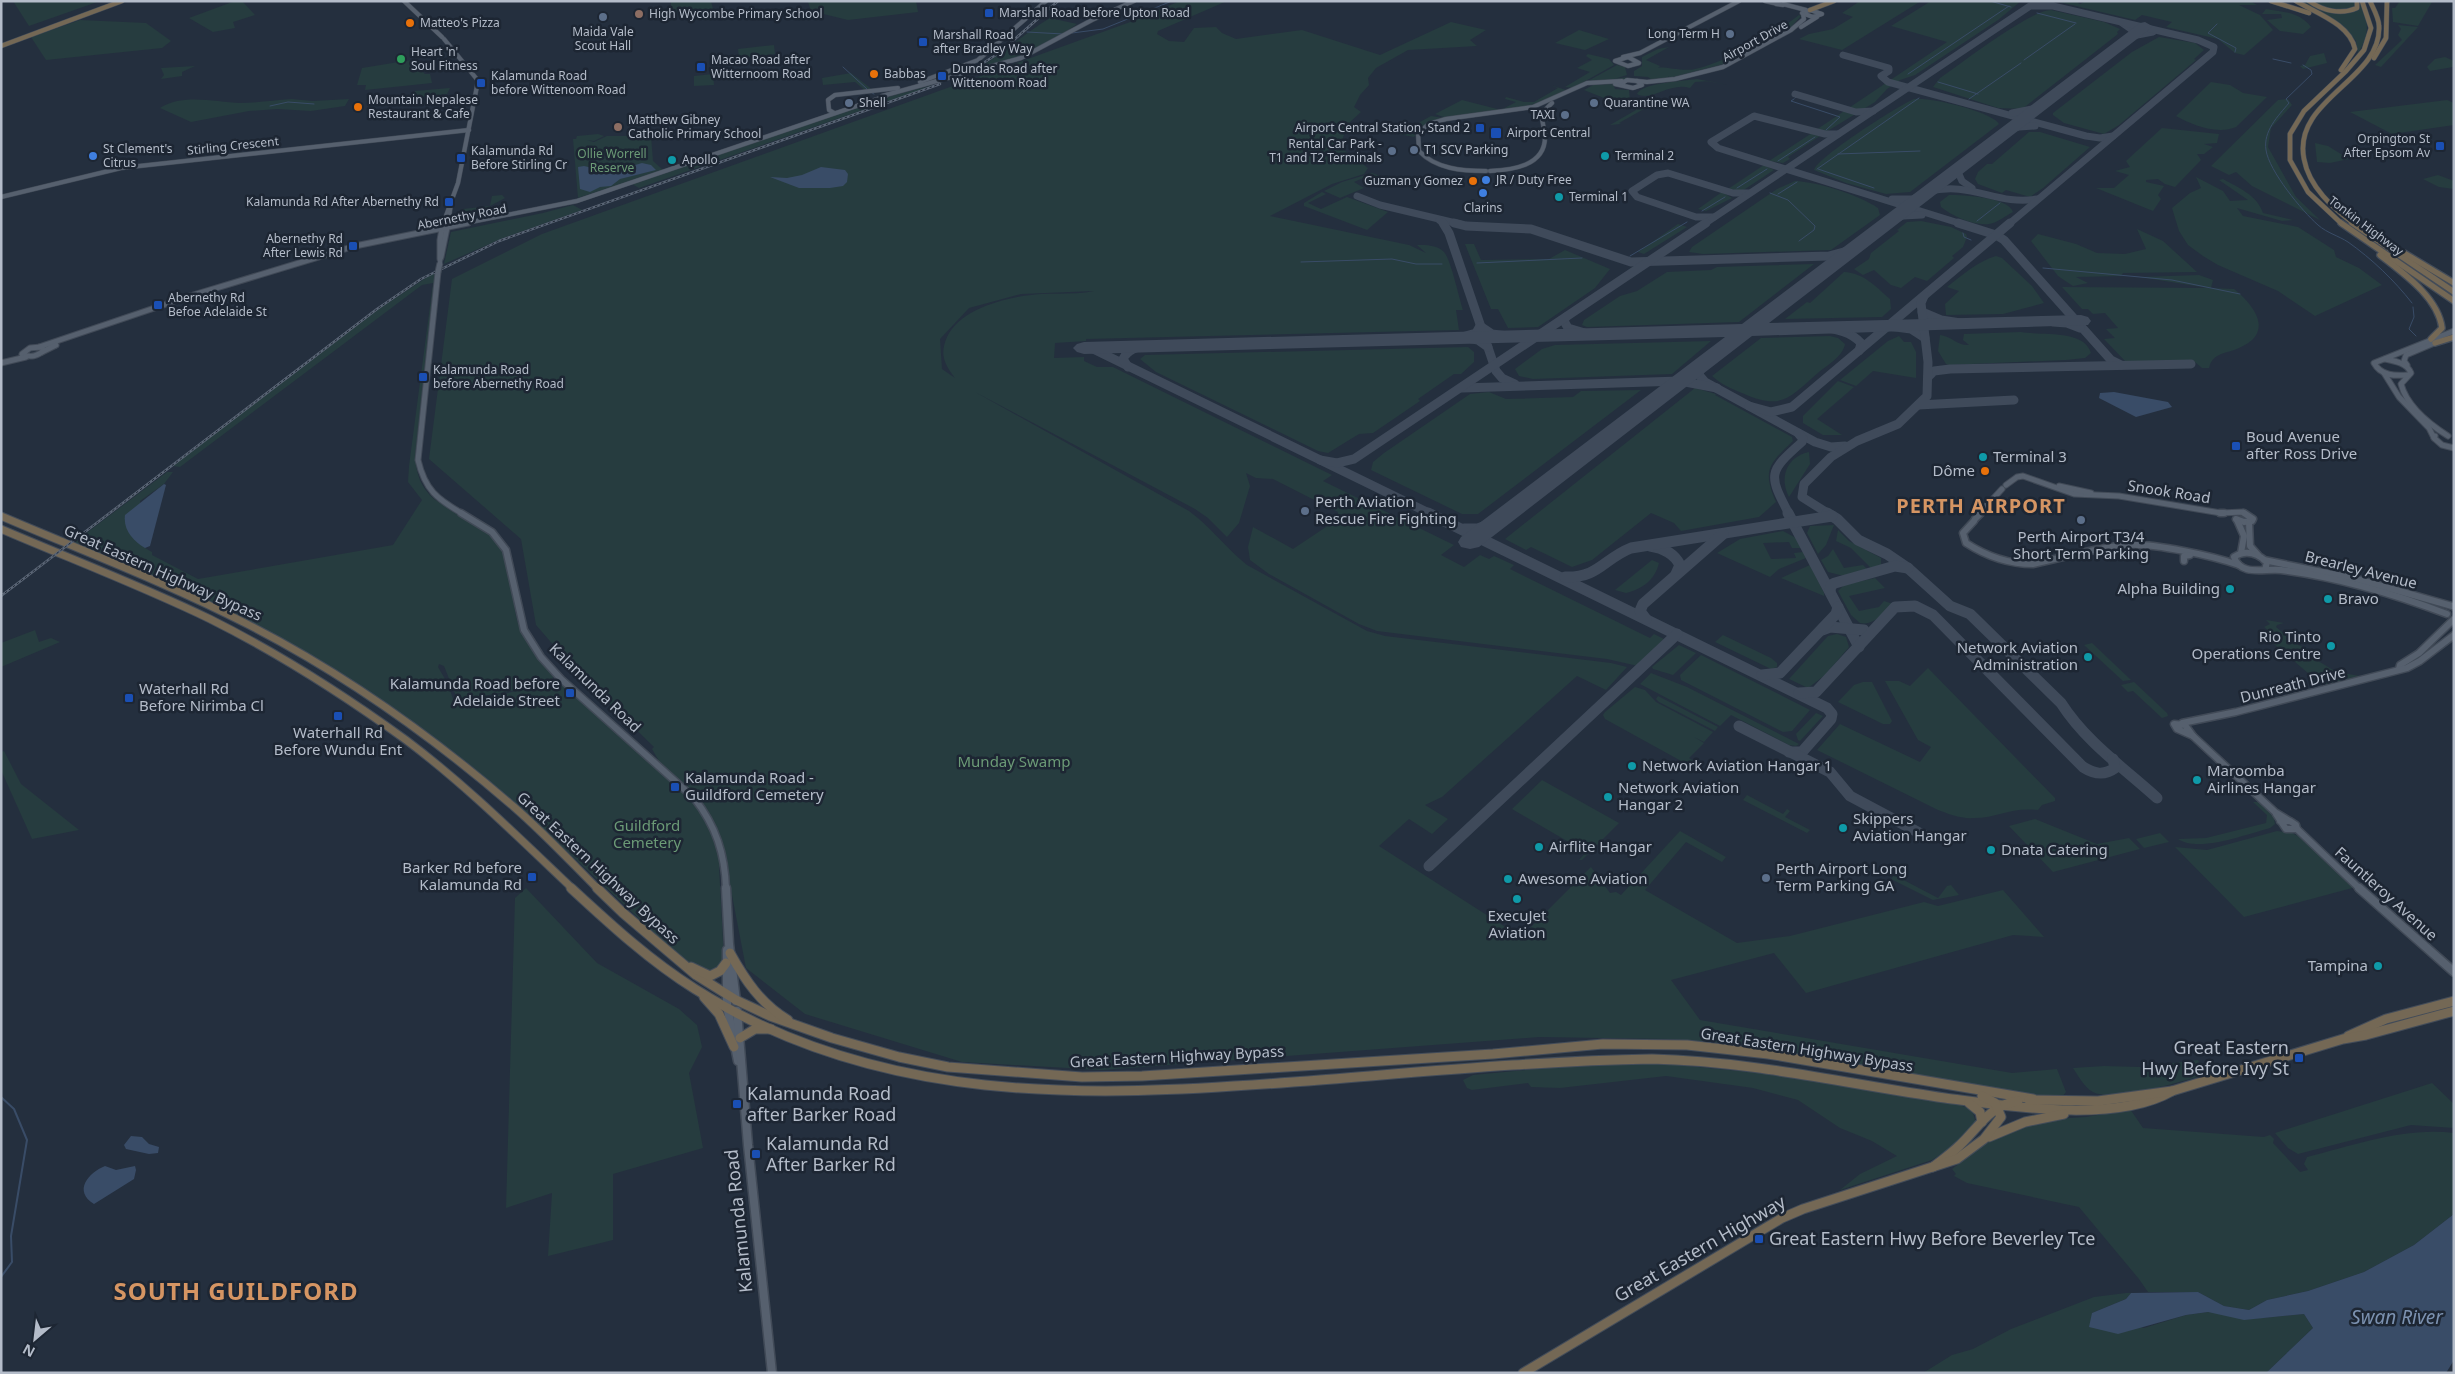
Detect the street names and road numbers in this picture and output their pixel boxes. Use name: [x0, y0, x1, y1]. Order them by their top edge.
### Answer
street label: Airport Drive: [1719, 15, 1791, 66]
street label: Stirling Crescent: [186, 132, 280, 159]
street label: Tonkin Highway: [2325, 192, 2408, 260]
street label: Abernethy Road: [416, 200, 508, 234]
street label: Snook Road: [2126, 475, 2212, 507]
street label: Great Eastern Highway Bypass: [61, 519, 266, 625]
street label: Brearley Avenue: [2303, 545, 2419, 593]
street label: Kalamunda Road: [546, 638, 646, 736]
street label: Dunreath Drive: [2238, 661, 2348, 707]
street label: Great Eastern Highway Bypass: [513, 787, 684, 948]
street label: Fauntleroy Avenue: [2331, 842, 2442, 945]
street label: Great Eastern Highway Bypass: [1699, 1022, 1915, 1076]
street label: Great Eastern Highway Bypass: [1069, 1040, 1285, 1072]
street label: Kalamunda Road: [719, 1148, 757, 1294]
street label: Great Eastern Highway: [1610, 1189, 1790, 1307]

